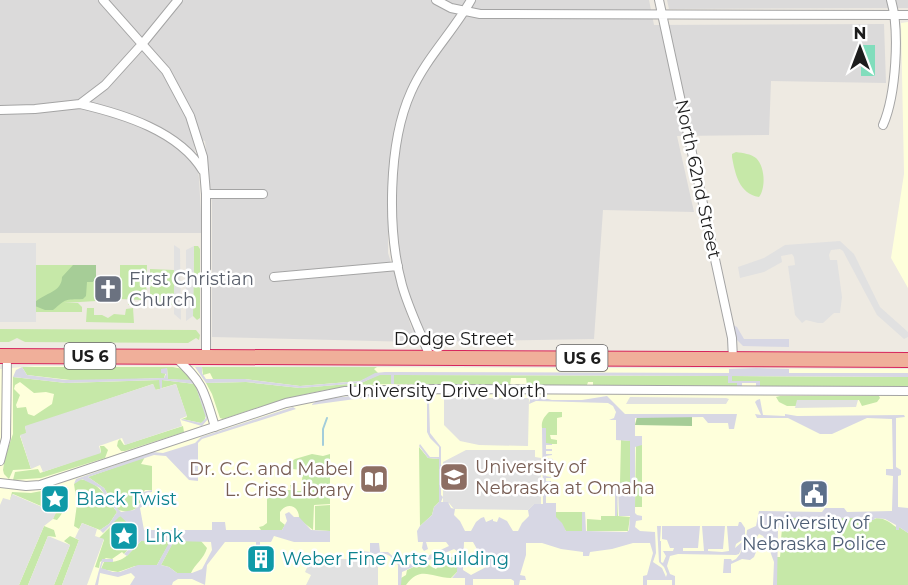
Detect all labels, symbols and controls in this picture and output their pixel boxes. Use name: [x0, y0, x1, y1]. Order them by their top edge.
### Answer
north arrow: [830, 18, 890, 78]
text: N: [854, 24, 866, 43]
street label: North 62nd Street: [670, 97, 726, 261]
place label: First Christian Church: [129, 268, 254, 311]
church icon: First Christian Church: [92, 273, 124, 305]
street label: Dodge Street: [394, 328, 514, 350]
road number: US 6: [64, 343, 116, 369]
road number: US 6: [556, 345, 608, 371]
street label: University Drive North: [348, 380, 546, 402]
place label: University of Nebraska at Omaha: [475, 456, 655, 499]
place label: Dr. C.C. and Mabel L. Criss Library: [189, 458, 353, 501]
school or university icon: University of Nebraska at Omaha: [438, 461, 470, 493]
library icon: Dr. C.C. and Mabel L. Criss Library: [358, 463, 390, 495]
public building icon: University of Nebraska Police: [798, 478, 830, 510]
place icon: Black Twist: [39, 483, 71, 515]
place label: Black Twist: [76, 488, 177, 510]
place label: University of Nebraska Police: [742, 512, 886, 555]
place icon: Link: [108, 520, 140, 552]
place label: Link: [145, 525, 184, 547]
building icon: Weber Fine Arts Building: [245, 543, 277, 575]
place label: Weber Fine Arts Building: [282, 548, 509, 570]

